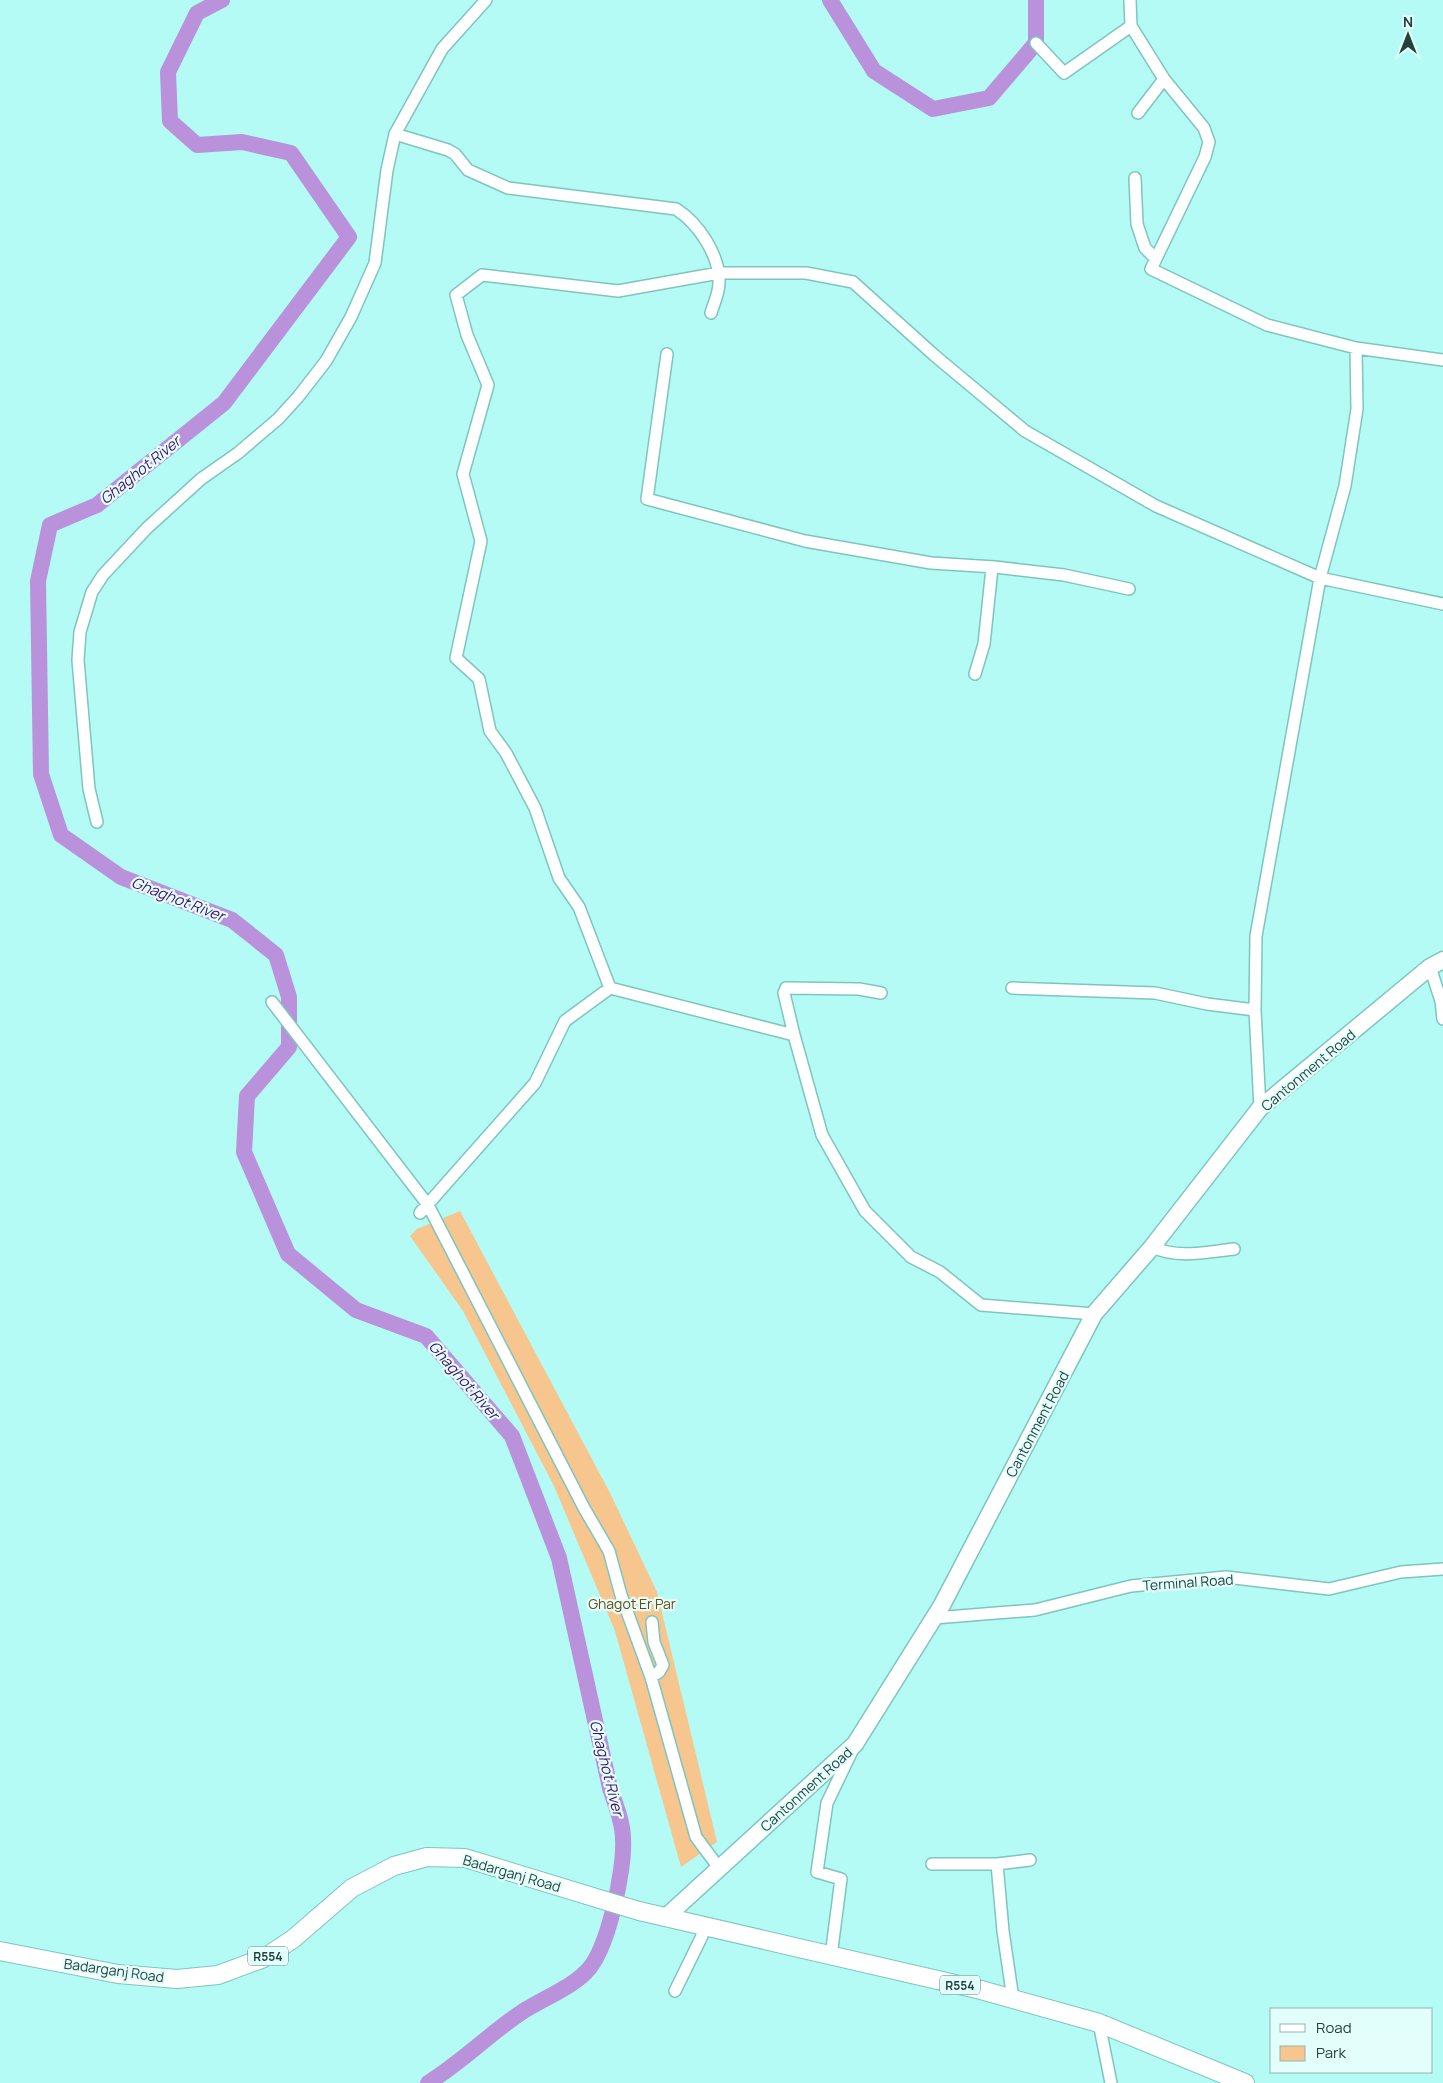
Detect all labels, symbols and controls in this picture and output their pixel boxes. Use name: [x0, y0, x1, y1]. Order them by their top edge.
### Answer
north arrow: [1383, 10, 1433, 60]
text: N: [1403, 12, 1413, 31]
water label: Ghaghot River: [95, 429, 187, 509]
water label: Ghaghot River: [129, 872, 230, 927]
street label: Cantonment Road: [1257, 1025, 1359, 1115]
water label: Ghaghot River: [424, 1336, 506, 1426]
street label: Cantonment Road: [1001, 1368, 1073, 1480]
street label: Terminal Road: [1142, 1569, 1234, 1595]
park label: Ghagot Er Par: [588, 1594, 676, 1613]
water label: Ghaghot River: [585, 1718, 630, 1821]
street label: Cantonment Road: [756, 1743, 856, 1835]
street label: Badarganj Road: [461, 1850, 563, 1896]
road number: R554: [248, 1946, 288, 1965]
street label: Badarganj Road: [63, 1954, 165, 1986]
road number: R554: [940, 1976, 980, 1994]
legend: [1270, 2008, 1433, 2073]
text: Road: [1316, 2017, 1352, 2038]
text: Park: [1316, 2042, 1346, 2063]

